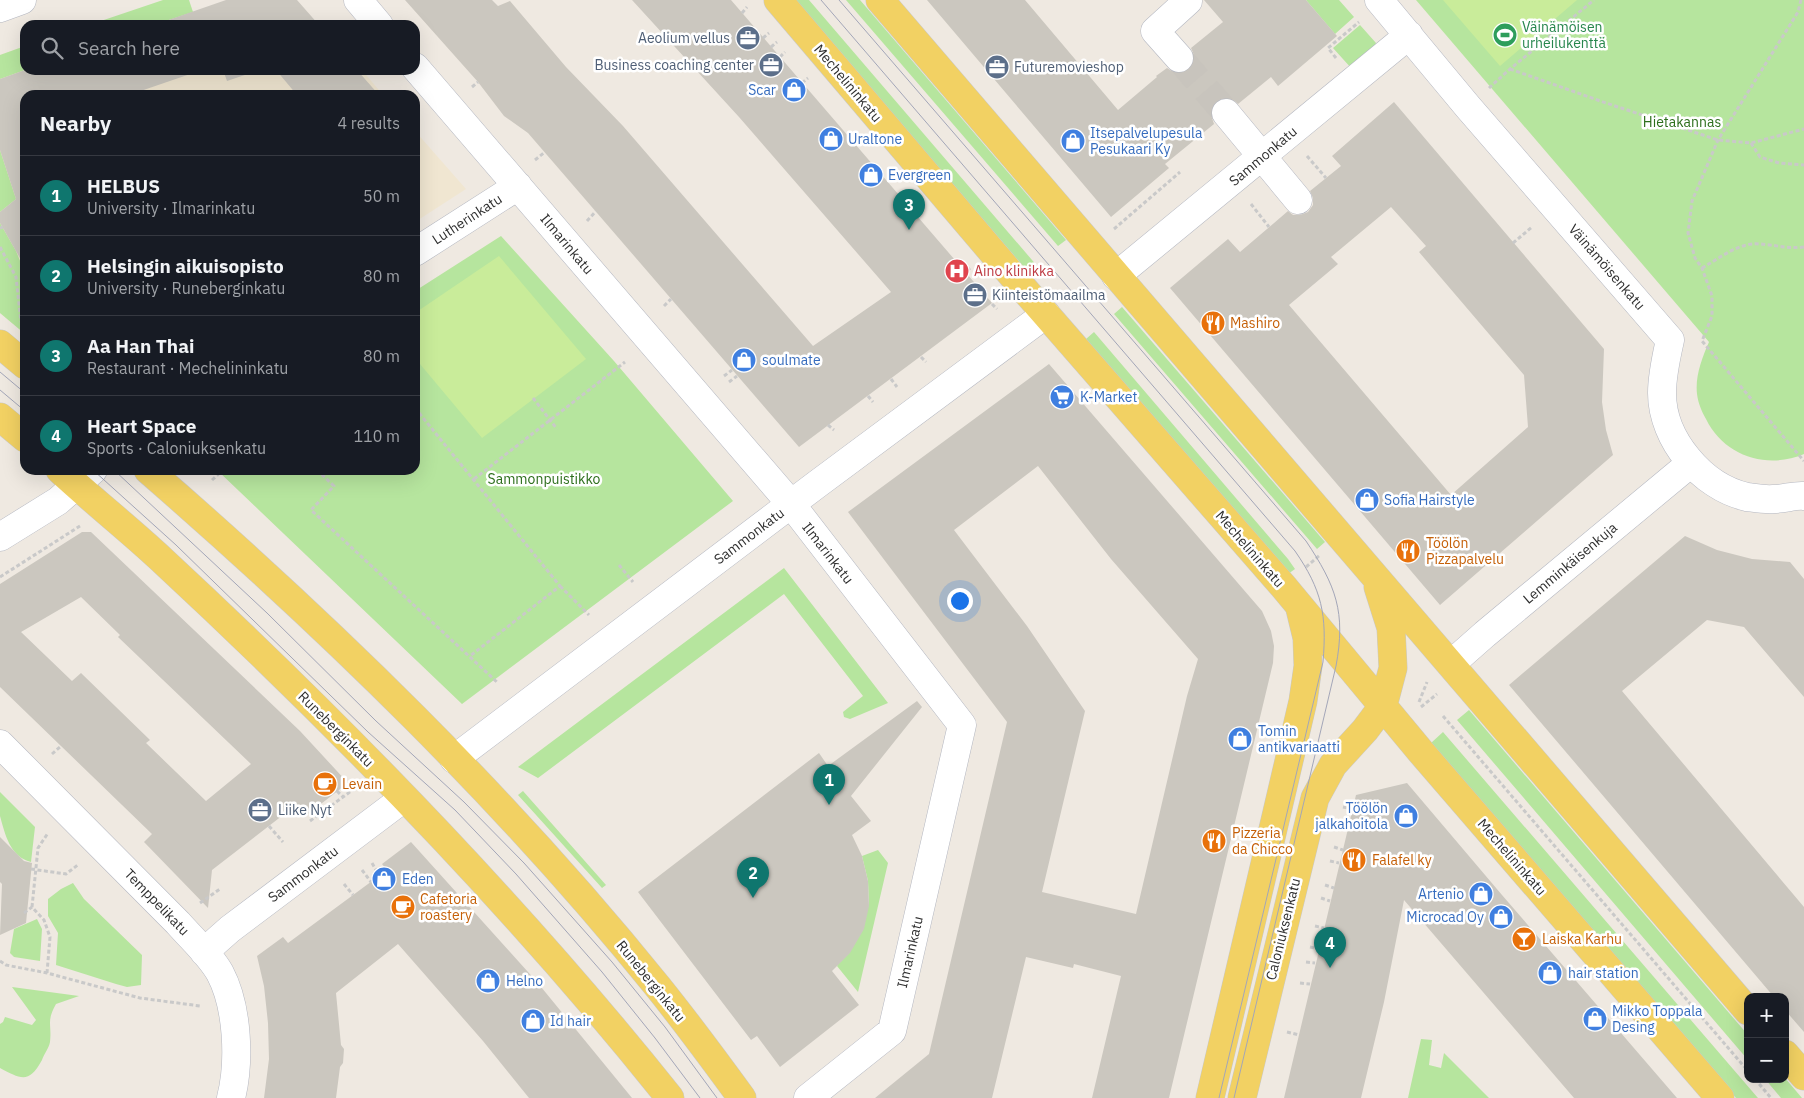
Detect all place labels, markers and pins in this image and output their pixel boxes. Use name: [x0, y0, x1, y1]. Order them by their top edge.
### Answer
place label: Väinämöisen urheilukenttä: [1522, 18, 1606, 52]
sports icon: Väinämöisen urheilukenttä: [1492, 22, 1518, 48]
office icon: Aeolium vellus: [735, 25, 761, 51]
place label: Aeolium vellus: [638, 29, 730, 47]
office icon: Business coaching center: [758, 52, 784, 78]
office icon: Futuremovieshop: [984, 54, 1010, 80]
place label: Business coaching center: [594, 56, 754, 74]
place label: Futuremovieshop: [1014, 58, 1124, 76]
shop icon: Scar: [781, 77, 807, 103]
place label: Scar: [748, 81, 776, 99]
place label: Itsepalvelupesula Pesukaari Ky: [1090, 124, 1203, 158]
shop icon: Uraltone: [818, 126, 844, 152]
shop icon: Itsepalvelupesula Pesukaari Ky: [1060, 128, 1086, 154]
place label: Uraltone: [848, 130, 902, 148]
shop icon: Evergreen: [858, 162, 884, 188]
place label: Evergreen: [888, 166, 951, 184]
pin: 3: [893, 189, 925, 230]
hospital icon: Aino klinikka: [944, 258, 970, 284]
place label: Aino klinikka: [974, 262, 1054, 280]
office icon: Kiinteistömaailma: [962, 282, 988, 308]
place label: Kiinteistömaailma: [992, 286, 1106, 304]
restaurant icon: Mashiro: [1200, 310, 1226, 336]
place label: Mashiro: [1230, 314, 1280, 332]
shop icon: soulmate: [731, 347, 757, 373]
place label: soulmate: [762, 351, 821, 369]
supermarket icon: K-Market: [1049, 384, 1075, 410]
place label: K-Market: [1080, 388, 1137, 406]
shop icon: Sofia Hairstyle: [1354, 487, 1380, 513]
place label: Sofia Hairstyle: [1384, 491, 1475, 509]
place label: Töölön Pizzapalvelu: [1426, 534, 1504, 568]
restaurant icon: Töölön Pizzapalvelu: [1395, 538, 1421, 564]
place label: Tomin antikvariaatti: [1258, 722, 1340, 756]
shop icon: Tomin antikvariaatti: [1227, 726, 1253, 752]
pin: 1: [813, 764, 845, 805]
cafe icon: Levain: [312, 771, 338, 797]
place label: Levain: [342, 775, 382, 793]
office icon: Liike Nyt: [247, 797, 273, 823]
place label: Töölön jalkahoitola: [1315, 799, 1389, 833]
place label: Liike Nyt: [278, 801, 332, 819]
shop icon: Töölön jalkahoitola: [1393, 803, 1419, 829]
place label: Pizzeria da Chicco: [1232, 824, 1293, 858]
restaurant icon: Pizzeria da Chicco: [1201, 828, 1227, 854]
restaurant icon: Falafel ky: [1341, 847, 1367, 873]
place label: Falafel ky: [1372, 851, 1432, 869]
pin: 2: [737, 857, 769, 898]
shop icon: Eden: [371, 866, 397, 892]
place label: Eden: [402, 870, 434, 888]
shop icon: Artenio: [1468, 881, 1494, 907]
place label: Artenio: [1418, 885, 1464, 903]
place label: Cafetoria roastery: [420, 890, 478, 924]
cafe icon: Cafetoria roastery: [390, 894, 416, 920]
shop icon: Microcad Oy: [1488, 904, 1514, 930]
place label: Microcad Oy: [1406, 908, 1484, 926]
bar icon: Laiska Karhu: [1511, 926, 1537, 952]
pin: 4: [1314, 927, 1346, 968]
place label: Laiska Karhu: [1542, 930, 1622, 948]
shop icon: hair station: [1537, 960, 1563, 986]
place label: hair station: [1568, 964, 1639, 982]
shop icon: Helno: [475, 968, 501, 994]
place label: Helno: [506, 972, 543, 990]
place label: Mikko Toppala Desing: [1612, 1002, 1703, 1036]
shop icon: Mikko Toppala Desing: [1582, 1006, 1608, 1032]
shop icon: Id hair: [520, 1008, 546, 1034]
place label: Id hair: [550, 1012, 591, 1030]

